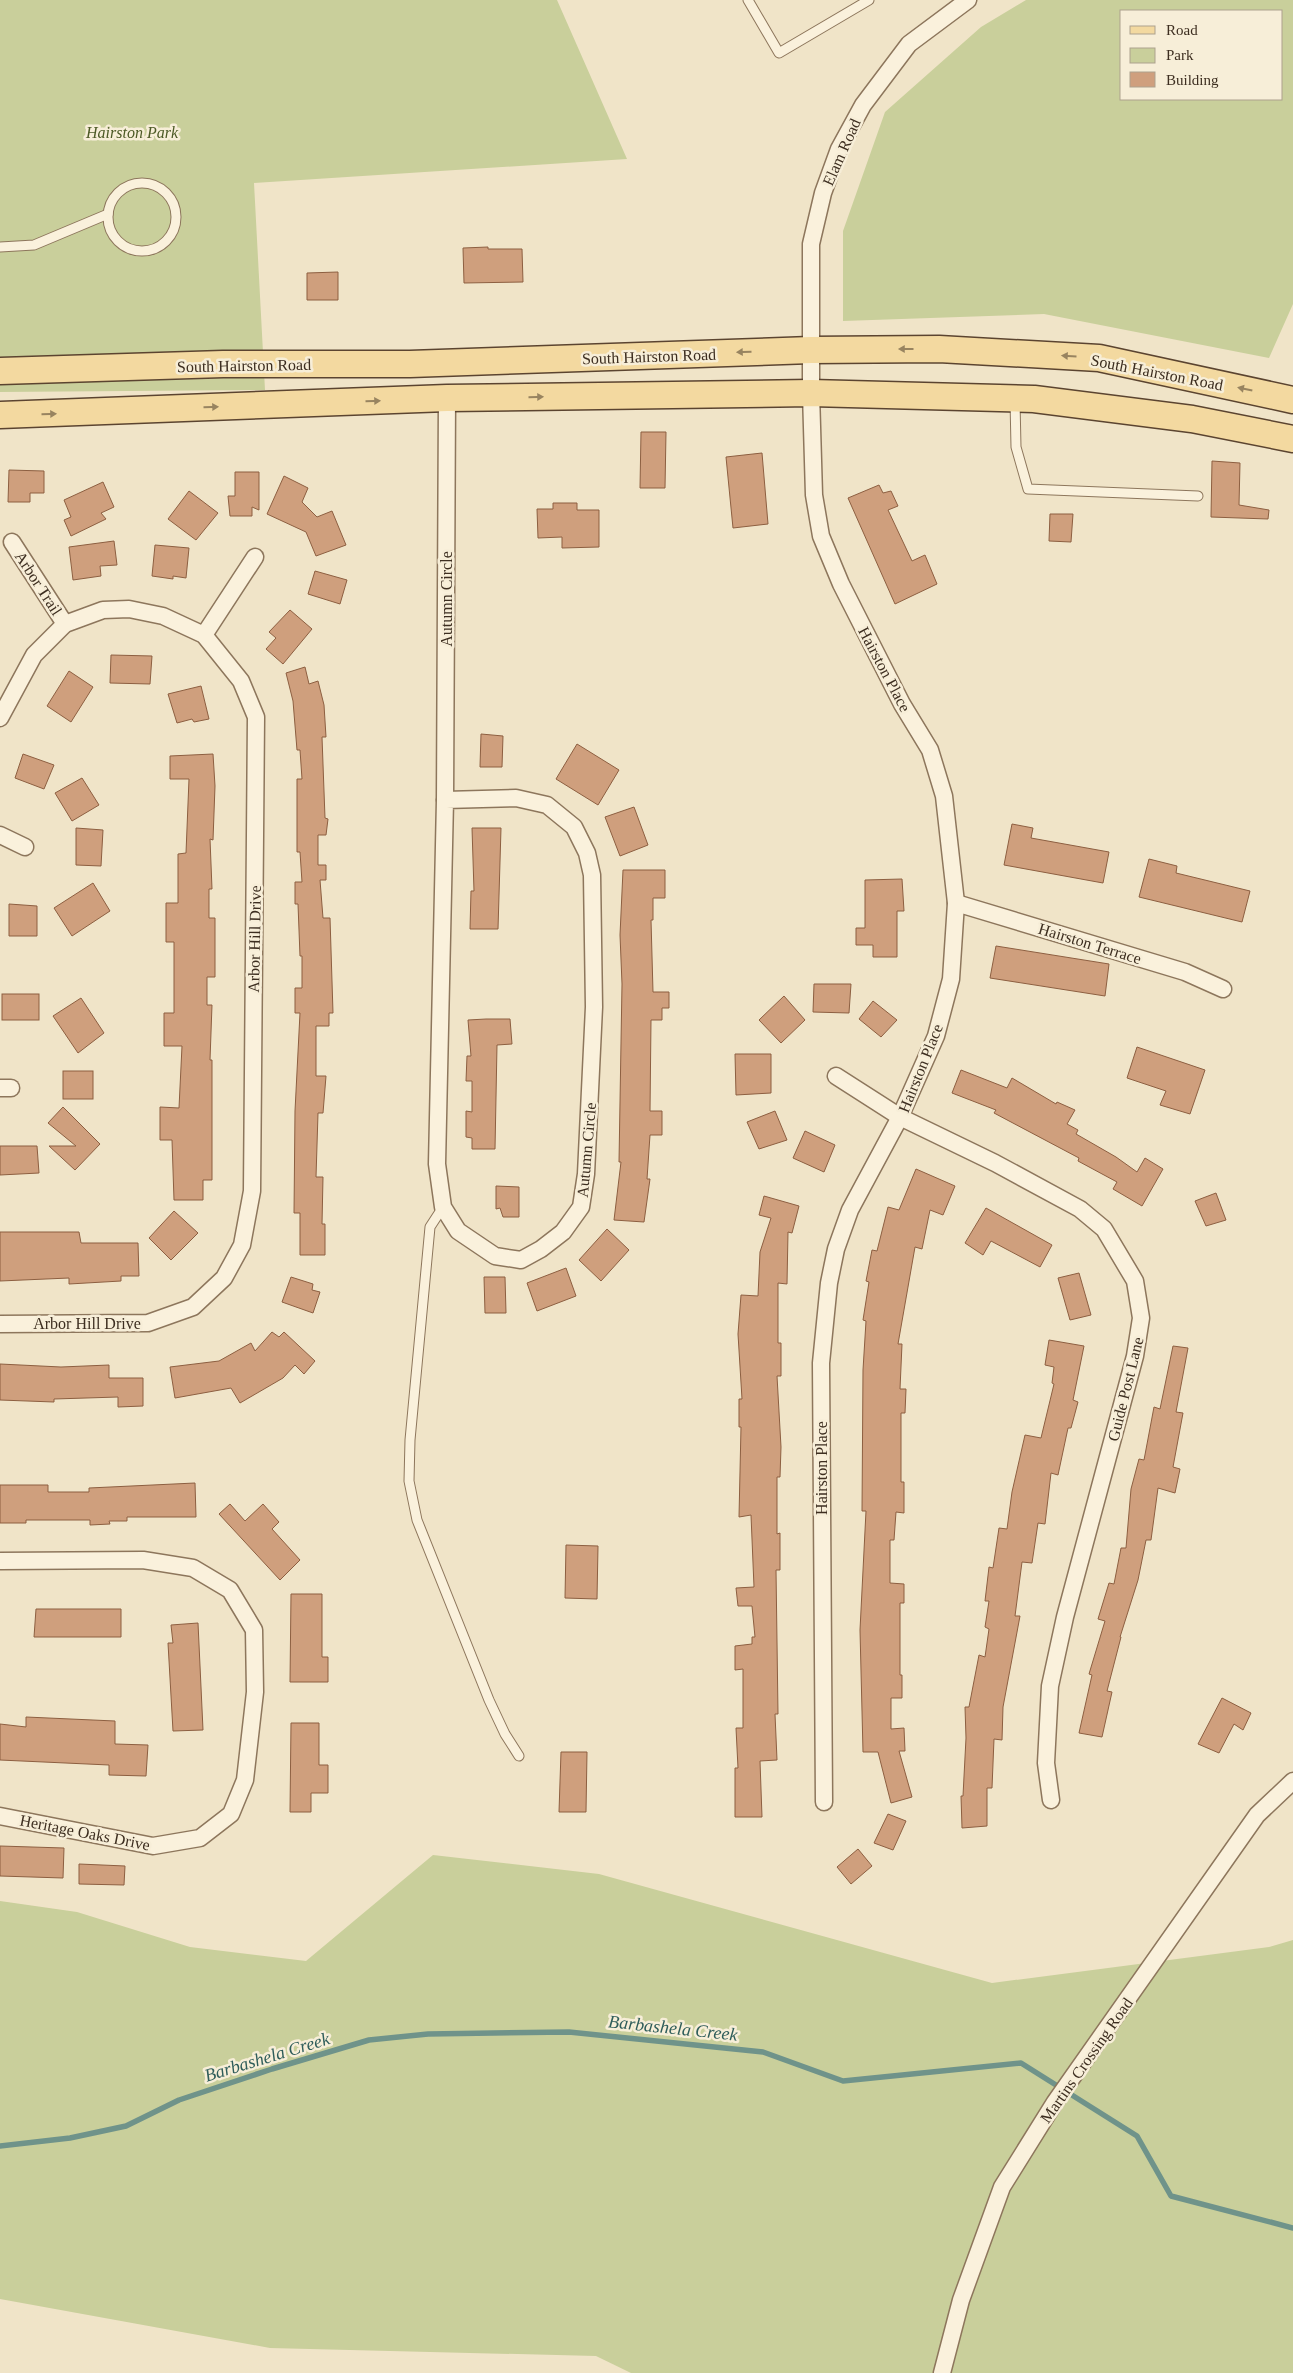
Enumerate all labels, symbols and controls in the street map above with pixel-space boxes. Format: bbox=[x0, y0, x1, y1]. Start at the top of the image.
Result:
legend bbox=[1120, 10, 1283, 100]
text: Road bbox=[1166, 22, 1198, 38]
text: Park bbox=[1166, 47, 1194, 63]
text: Building bbox=[1166, 72, 1219, 88]
street label: Elam Road bbox=[819, 116, 864, 188]
park label: Hairston Park bbox=[85, 124, 179, 141]
one-way arrow bbox=[898, 345, 914, 353]
street label: South Hairston Road bbox=[582, 346, 716, 367]
one-way arrow bbox=[736, 348, 752, 356]
street label: South Hairston Road bbox=[1089, 351, 1224, 394]
one-way arrow bbox=[1060, 352, 1076, 360]
street label: South Hairston Road bbox=[177, 356, 311, 375]
one-way arrow bbox=[1237, 385, 1253, 393]
one-way arrow bbox=[528, 393, 544, 401]
one-way arrow bbox=[366, 396, 382, 404]
one-way arrow bbox=[203, 403, 219, 411]
one-way arrow bbox=[41, 409, 57, 417]
street label: Arbor Trail bbox=[12, 548, 66, 619]
street label: Autumn Circle bbox=[438, 551, 455, 647]
street label: Hairston Place bbox=[855, 624, 914, 715]
street label: Arbor Hill Drive bbox=[245, 885, 264, 993]
street label: Hairston Terrace bbox=[1036, 920, 1143, 967]
street label: Hairston Place bbox=[895, 1022, 946, 1115]
street label: Autumn Circle bbox=[574, 1102, 599, 1198]
street label: Arbor Hill Drive bbox=[33, 1315, 141, 1332]
street label: Guide Post Lane bbox=[1104, 1335, 1147, 1443]
street label: Hairston Place bbox=[813, 1421, 830, 1515]
street label: Heritage Oaks Drive bbox=[18, 1812, 152, 1854]
street label: Martins Crossing Road bbox=[1037, 1995, 1137, 2127]
water label: Barbashela Creek bbox=[607, 2011, 740, 2045]
water label: Barbashela Creek bbox=[202, 2028, 333, 2086]

